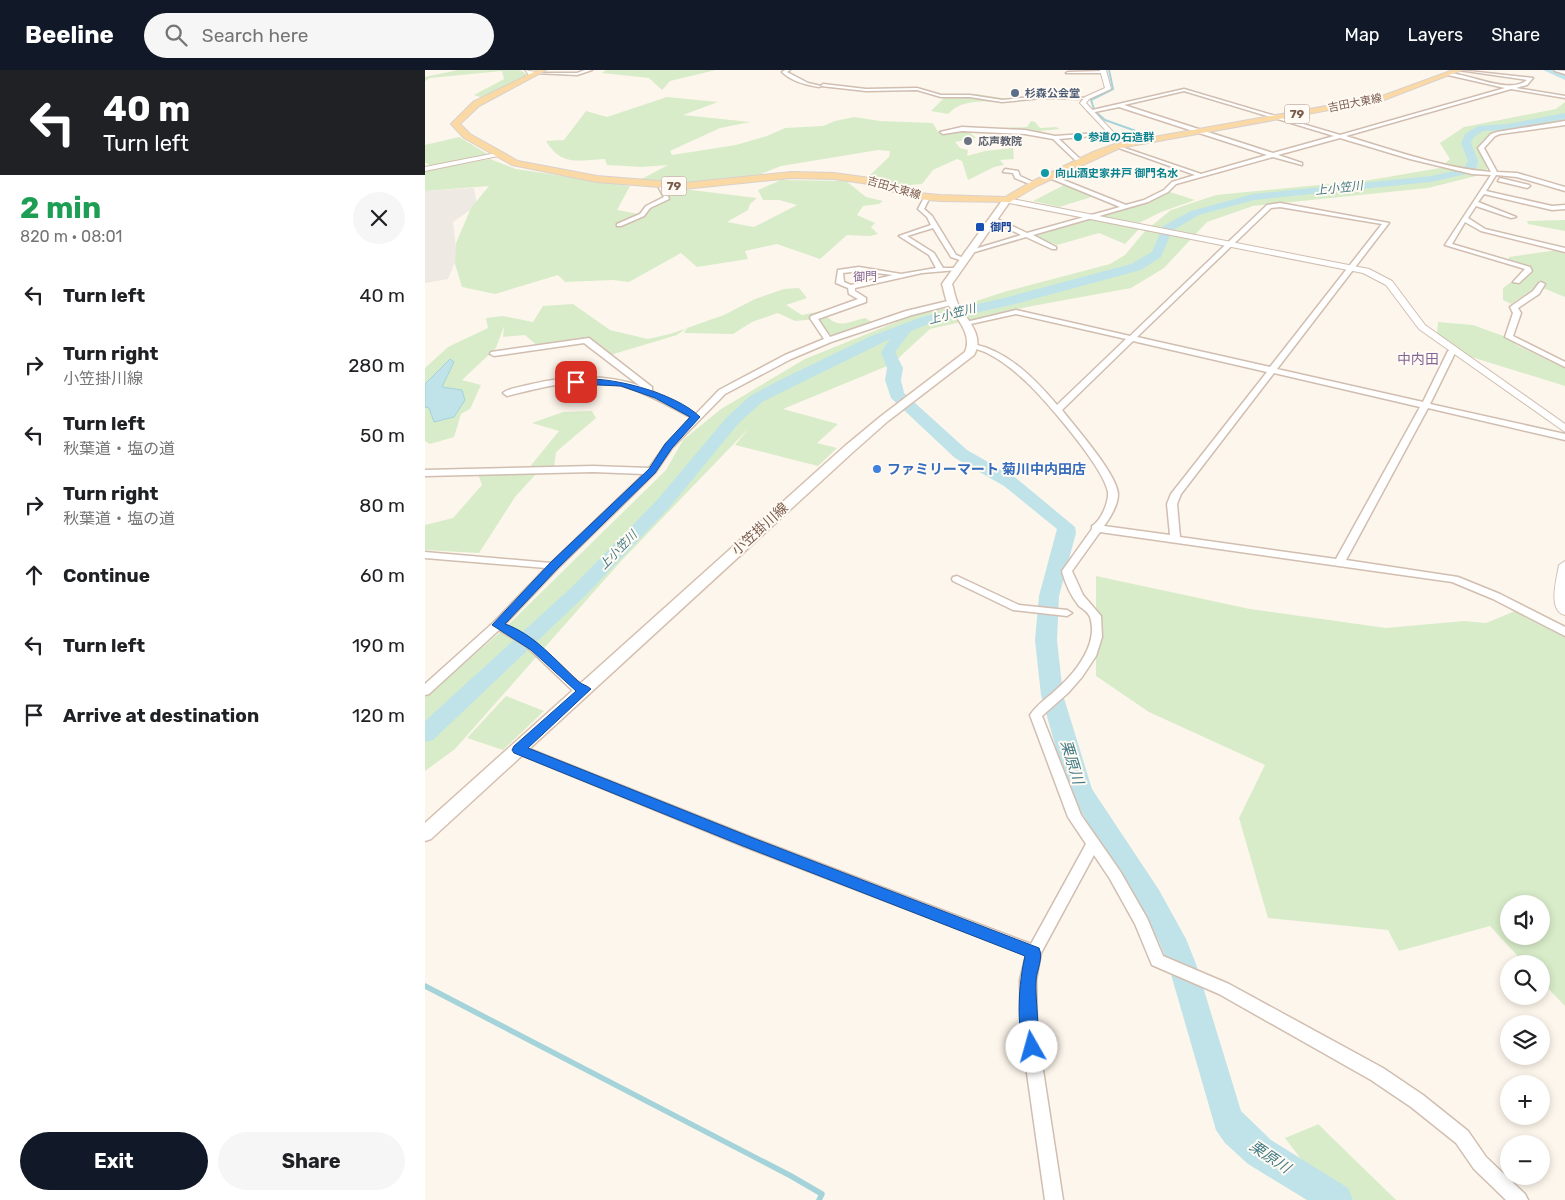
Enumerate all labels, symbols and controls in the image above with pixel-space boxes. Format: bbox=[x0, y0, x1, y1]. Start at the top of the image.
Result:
search box bbox=[144, 13, 494, 58]
text: Beeline bbox=[25, 21, 114, 49]
icon: search bbox=[162, 21, 190, 49]
text: Search here bbox=[202, 24, 308, 47]
text: Map bbox=[1345, 24, 1380, 46]
text: Layers bbox=[1408, 24, 1463, 46]
text: Share bbox=[1491, 24, 1540, 46]
marker: 杉森公会堂 bbox=[1009, 87, 1021, 99]
place label: 杉森公会堂 bbox=[1025, 87, 1080, 100]
text: 40 m bbox=[103, 88, 190, 130]
icon: left bbox=[20, 90, 85, 155]
street label: 吉田大東線 bbox=[1327, 91, 1383, 115]
road number: 79 bbox=[1285, 104, 1309, 124]
text: Turn left bbox=[103, 130, 189, 157]
marker: 参道の石造群 bbox=[1072, 131, 1084, 143]
place label: 参道の石造群 bbox=[1088, 131, 1154, 144]
marker: 応声教院 bbox=[962, 135, 974, 147]
place label: 応声教院 bbox=[978, 135, 1022, 148]
marker: 向山酒史家井戸 御門名水 bbox=[1039, 167, 1051, 179]
place label: 向山酒史家井戸 御門名水 bbox=[1055, 167, 1178, 180]
street label: 吉田大東線 bbox=[866, 174, 922, 202]
road number: 79 bbox=[661, 176, 687, 195]
water label: 上小笠川 bbox=[1314, 178, 1366, 197]
text: 2 min bbox=[20, 190, 101, 226]
button: close bbox=[353, 192, 405, 244]
marker: 御門 bbox=[974, 221, 986, 233]
place label: 御門 bbox=[990, 221, 1012, 234]
text: 820 m · 08:01 bbox=[20, 227, 122, 246]
district label: 御門 bbox=[853, 270, 877, 284]
icon: left bbox=[20, 281, 48, 309]
text: Turn left bbox=[63, 284, 145, 307]
text: 40 m bbox=[360, 284, 405, 307]
water label: 上小笠川 bbox=[927, 301, 979, 327]
text: Turn right bbox=[63, 342, 158, 365]
icon: right bbox=[20, 351, 48, 379]
district label: 中内田 bbox=[1397, 351, 1439, 368]
text: 280 m bbox=[348, 354, 405, 377]
pin bbox=[555, 361, 597, 403]
icon: arrive bbox=[562, 368, 590, 396]
text: 小笠掛川線 bbox=[63, 369, 143, 388]
text: Turn left bbox=[63, 412, 145, 435]
icon: left bbox=[20, 421, 48, 449]
text: 50 m bbox=[360, 424, 405, 447]
text: 秋葉道・塩の道 bbox=[63, 439, 175, 458]
place label: ファミリーマート 菊川中内田店 bbox=[887, 461, 1086, 478]
marker: ファミリーマート 菊川中内田店 bbox=[871, 463, 883, 475]
text: Turn right bbox=[63, 482, 158, 505]
icon: right bbox=[20, 491, 48, 519]
text: 80 m bbox=[359, 494, 405, 517]
street label: 小笠掛川線 bbox=[728, 499, 792, 559]
text: 秋葉道・塩の道 bbox=[63, 509, 175, 528]
water label: 上小笠川 bbox=[596, 526, 641, 572]
icon: ahead bbox=[20, 561, 48, 589]
text: Continue bbox=[63, 564, 150, 587]
text: 60 m bbox=[360, 564, 405, 587]
icon: left bbox=[20, 631, 48, 659]
text: Turn left bbox=[63, 634, 145, 657]
text: 190 m bbox=[352, 634, 405, 657]
icon: arrive bbox=[20, 701, 48, 729]
text: Arrive at destination bbox=[63, 704, 259, 727]
text: 120 m bbox=[352, 704, 405, 727]
water label: 栗原川 bbox=[1057, 738, 1088, 788]
map controls bbox=[1500, 895, 1550, 1185]
button: sound bbox=[1500, 895, 1550, 945]
button: search bbox=[1500, 955, 1550, 1005]
button: layers bbox=[1500, 1015, 1550, 1065]
position arrow bbox=[1005, 1020, 1057, 1072]
button: + bbox=[1500, 1075, 1550, 1125]
button: Exit bbox=[20, 1132, 208, 1190]
button: Share bbox=[218, 1132, 405, 1190]
button: − bbox=[1500, 1135, 1550, 1185]
water label: 栗原川 bbox=[1246, 1137, 1295, 1178]

